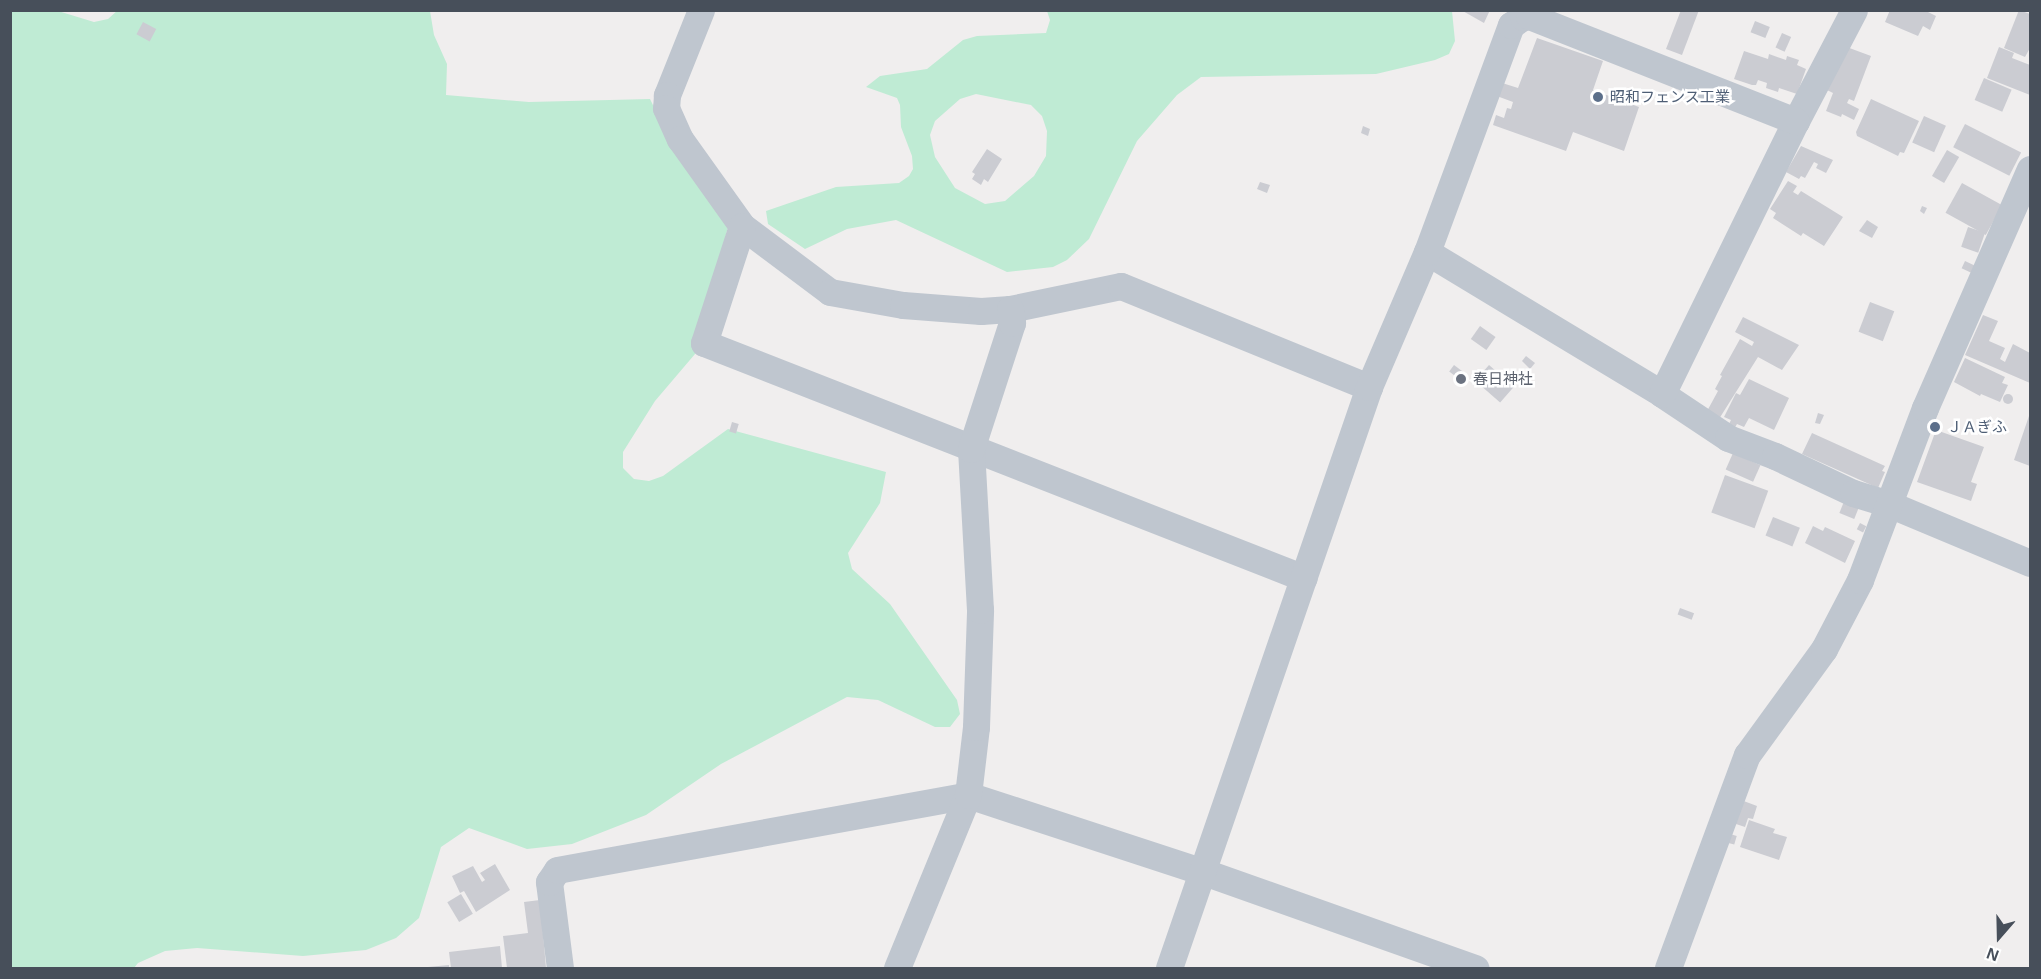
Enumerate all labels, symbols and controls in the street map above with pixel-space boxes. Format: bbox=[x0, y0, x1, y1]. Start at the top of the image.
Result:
place label: 昭和フェンス工業 bbox=[1610, 88, 1730, 106]
marker: 昭和フェンス工業 bbox=[1591, 90, 1605, 104]
place label: 春日神社 bbox=[1473, 370, 1533, 388]
marker: 春日神社 bbox=[1454, 372, 1468, 386]
place label: ＪＡぎふ bbox=[1947, 418, 2007, 436]
marker: ＪＡぎふ bbox=[1928, 420, 1942, 434]
north arrow bbox=[1969, 907, 2029, 967]
text: N bbox=[1984, 944, 2001, 964]

